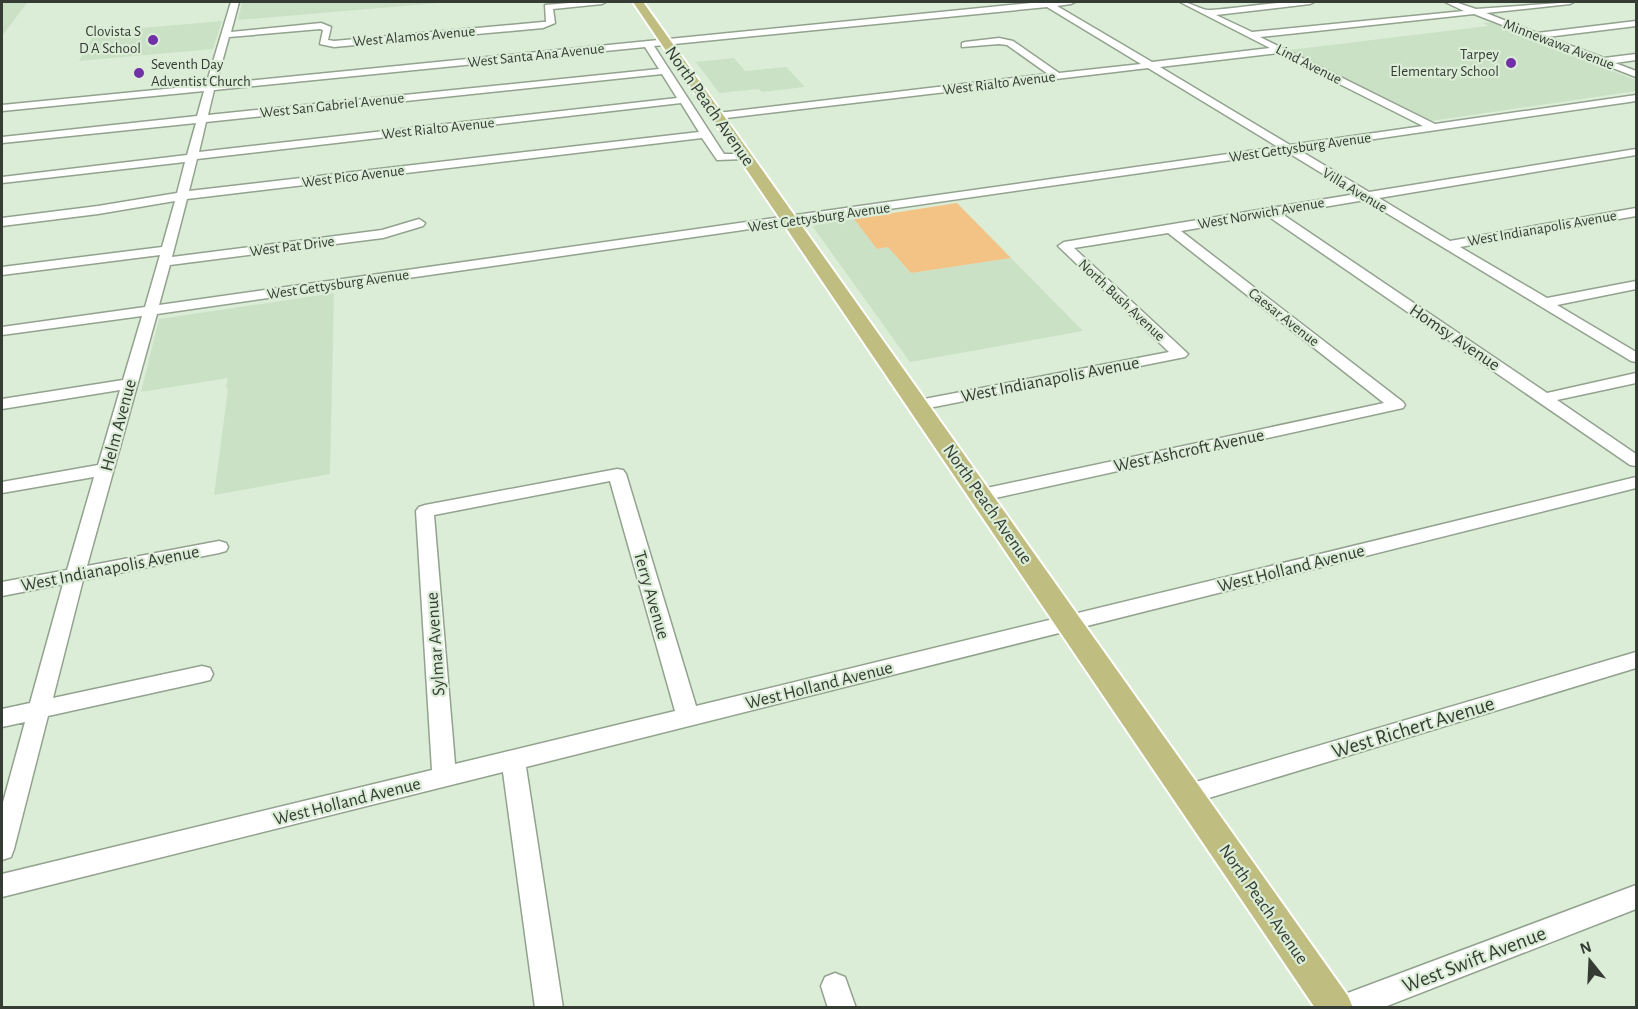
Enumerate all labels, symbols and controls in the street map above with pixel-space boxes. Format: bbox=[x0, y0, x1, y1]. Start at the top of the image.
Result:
street label: Minnewawa Avenue bbox=[1501, 16, 1616, 73]
place label: Clovista S D A School bbox=[79, 24, 141, 56]
street label: West Alamos Avenue bbox=[352, 24, 476, 49]
marker: Clovista S D A School bbox=[146, 33, 160, 47]
street label: West Santa Ana Avenue bbox=[467, 41, 605, 70]
street label: Lind Avenue bbox=[1273, 42, 1344, 87]
street label: North Peach Avenue bbox=[661, 43, 757, 170]
place label: Tarpey Elementary School bbox=[1390, 47, 1500, 79]
marker: Tarpey Elementary School bbox=[1504, 56, 1518, 70]
place label: Seventh Day Adventist Church bbox=[151, 57, 251, 89]
marker: Seventh Day Adventist Church bbox=[132, 66, 146, 80]
street label: West Rialto Avenue bbox=[942, 69, 1056, 98]
street label: West San Gabriel Avenue bbox=[259, 90, 405, 121]
street label: West Rialto Avenue bbox=[381, 115, 495, 142]
street label: West Gettysburg Avenue bbox=[1228, 130, 1372, 165]
street label: West Pico Avenue bbox=[301, 163, 405, 190]
street label: Villa Avenue bbox=[1320, 165, 1390, 216]
street label: West Norwich Avenue bbox=[1197, 195, 1326, 232]
street label: West Gettysburg Avenue bbox=[747, 200, 891, 235]
street label: West Indianapolis Avenue bbox=[1466, 208, 1618, 249]
street label: West Pat Drive bbox=[249, 234, 335, 259]
street label: North Bush Avenue bbox=[1075, 257, 1168, 344]
street label: West Gettysburg Avenue bbox=[266, 267, 410, 302]
street label: Caesar Avenue bbox=[1246, 285, 1322, 350]
street label: Homsy Avenue bbox=[1406, 301, 1503, 375]
street label: West Indianapolis Avenue bbox=[960, 354, 1141, 406]
street label: Helm Avenue bbox=[98, 377, 140, 473]
street label: West Ashcroft Avenue bbox=[1112, 426, 1266, 476]
street label: North Peach Avenue bbox=[939, 441, 1035, 568]
street label: West Holland Avenue bbox=[1216, 542, 1367, 596]
street label: West Indianapolis Avenue bbox=[20, 543, 201, 595]
street label: Terry Avenue bbox=[630, 549, 672, 641]
street label: Sylmar Avenue bbox=[423, 591, 449, 696]
street label: West Holland Avenue bbox=[744, 659, 895, 713]
street label: West Richert Avenue bbox=[1329, 693, 1497, 762]
street label: West Holland Avenue bbox=[272, 775, 423, 829]
street label: North Peach Avenue bbox=[1215, 841, 1311, 968]
street label: West Swift Avenue bbox=[1399, 922, 1549, 997]
north arrow bbox=[1560, 931, 1620, 991]
text: N bbox=[1578, 938, 1593, 957]

